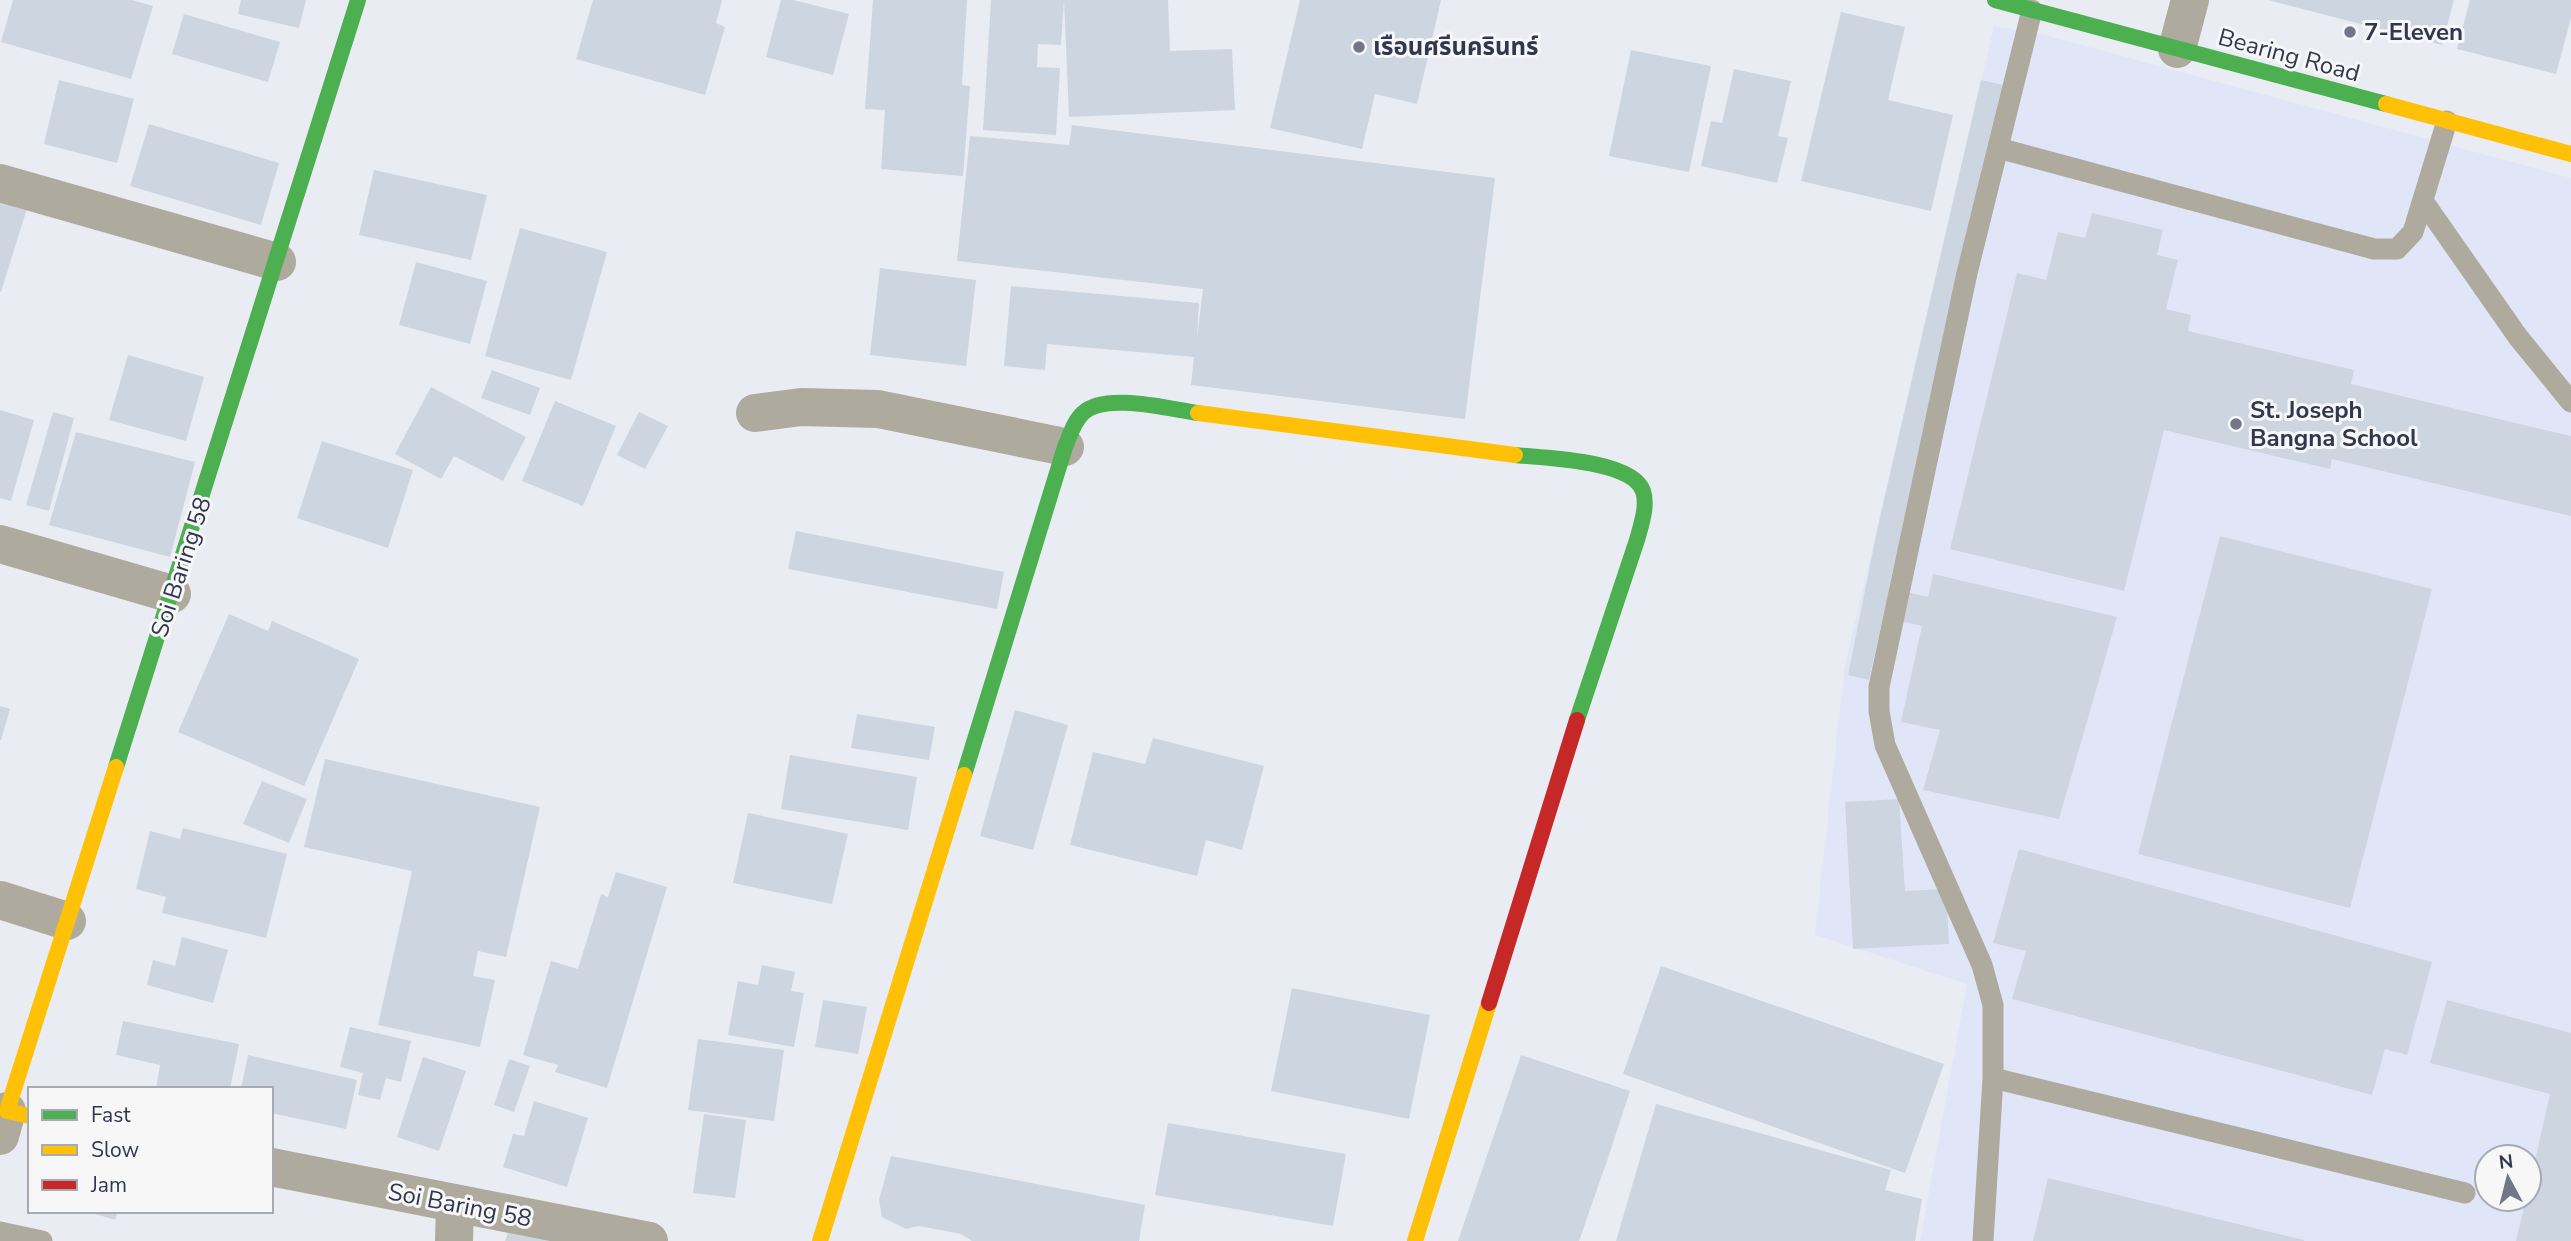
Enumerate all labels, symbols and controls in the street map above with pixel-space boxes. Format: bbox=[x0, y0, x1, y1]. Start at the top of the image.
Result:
place label: 7-Eleven bbox=[2364, 16, 2463, 48]
street label: Bearing Road bbox=[2215, 21, 2363, 89]
marker: 7-Eleven bbox=[2342, 24, 2358, 40]
place label: เรือนศรีนครินทร์ bbox=[1373, 31, 1539, 63]
marker: เรือนศรีนครินทร์ bbox=[1351, 39, 1367, 55]
place label: St. Joseph Bangna School bbox=[2250, 394, 2418, 454]
marker: St. Joseph Bangna School bbox=[2228, 416, 2244, 432]
street label: Soi Baring 58 bbox=[143, 493, 219, 641]
legend bbox=[28, 1087, 273, 1213]
text: Fast bbox=[91, 1101, 131, 1129]
text: Slow bbox=[91, 1136, 140, 1164]
north arrow bbox=[2473, 1143, 2543, 1213]
text: N bbox=[2497, 1148, 2515, 1176]
text: Jam bbox=[90, 1171, 127, 1199]
street label: Soi Baring 58 bbox=[385, 1175, 535, 1235]

